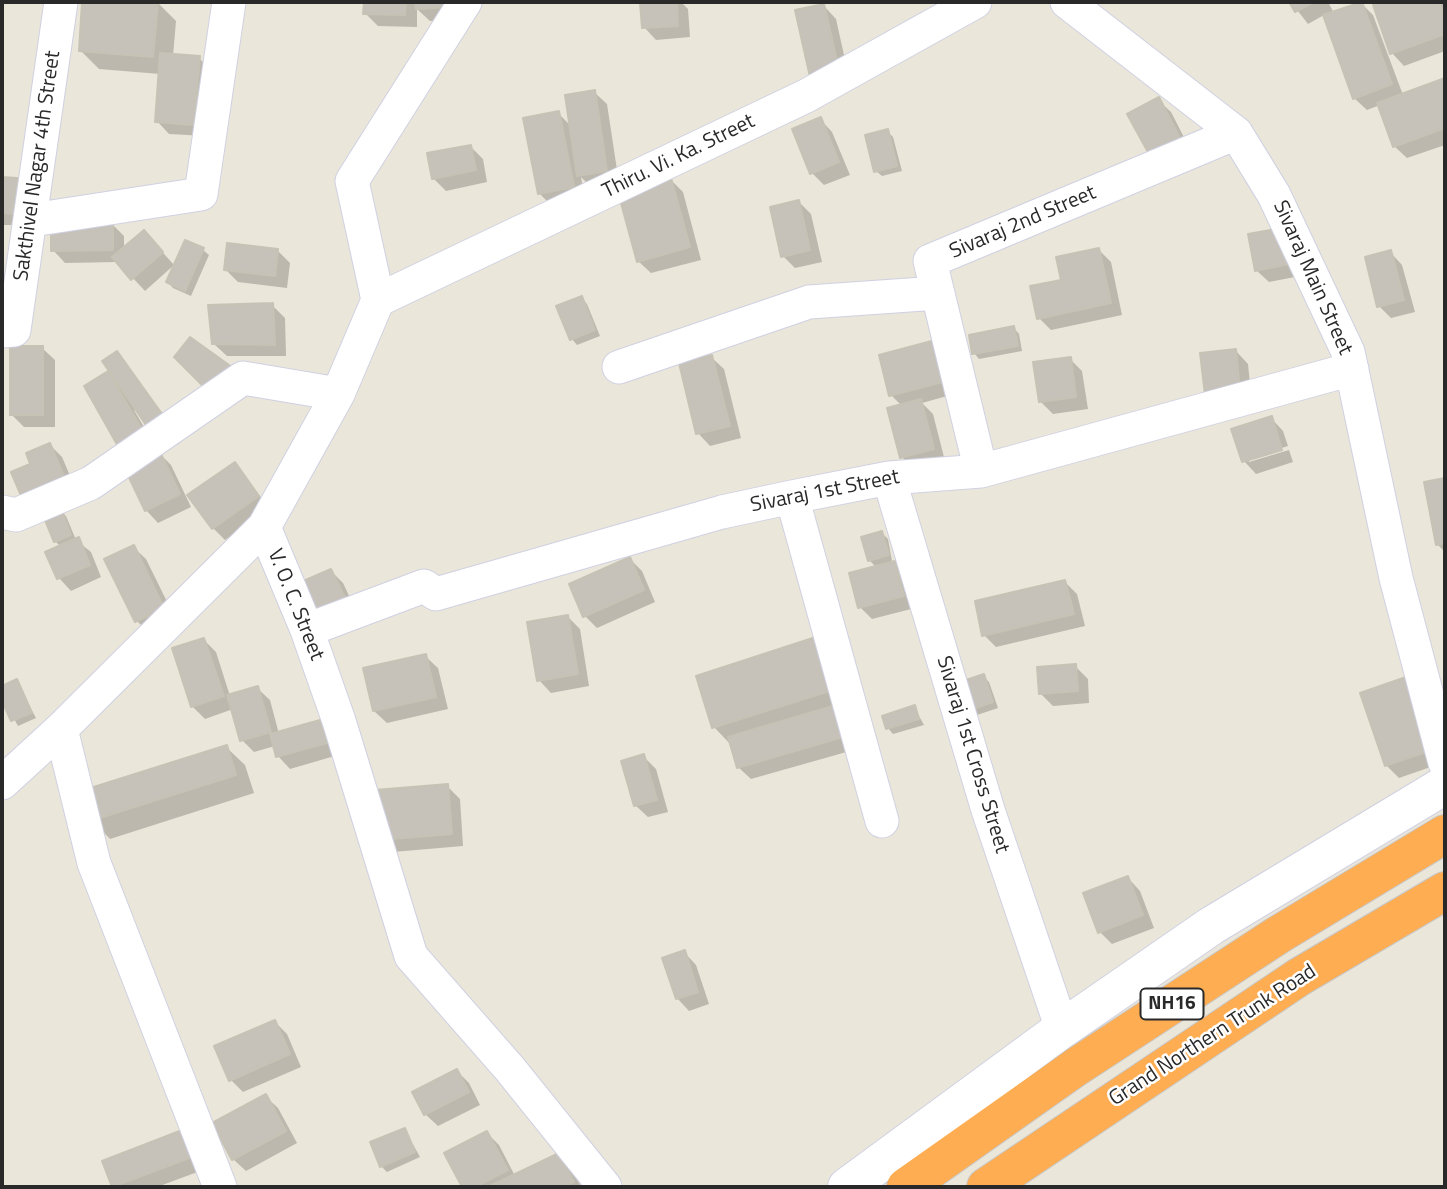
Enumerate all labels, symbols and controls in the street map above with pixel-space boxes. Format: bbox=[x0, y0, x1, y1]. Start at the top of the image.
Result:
street label: Sakthivel Nagar 4th Street bbox=[9, 49, 67, 283]
street label: Thiru. Vi. Ka. Street bbox=[599, 109, 759, 205]
street label: Sivaraj 2nd Street bbox=[946, 181, 1100, 265]
street label: Sivaraj Main Street bbox=[1267, 197, 1357, 359]
street label: Sivaraj 1st Street bbox=[748, 465, 902, 519]
street label: V. O. C. Street bbox=[261, 546, 329, 664]
street label: Sivaraj 1st Cross Street bbox=[930, 653, 1014, 857]
street label: Grand Northern Trunk Road bbox=[1105, 960, 1321, 1112]
road number: NH16 bbox=[1140, 988, 1204, 1020]

